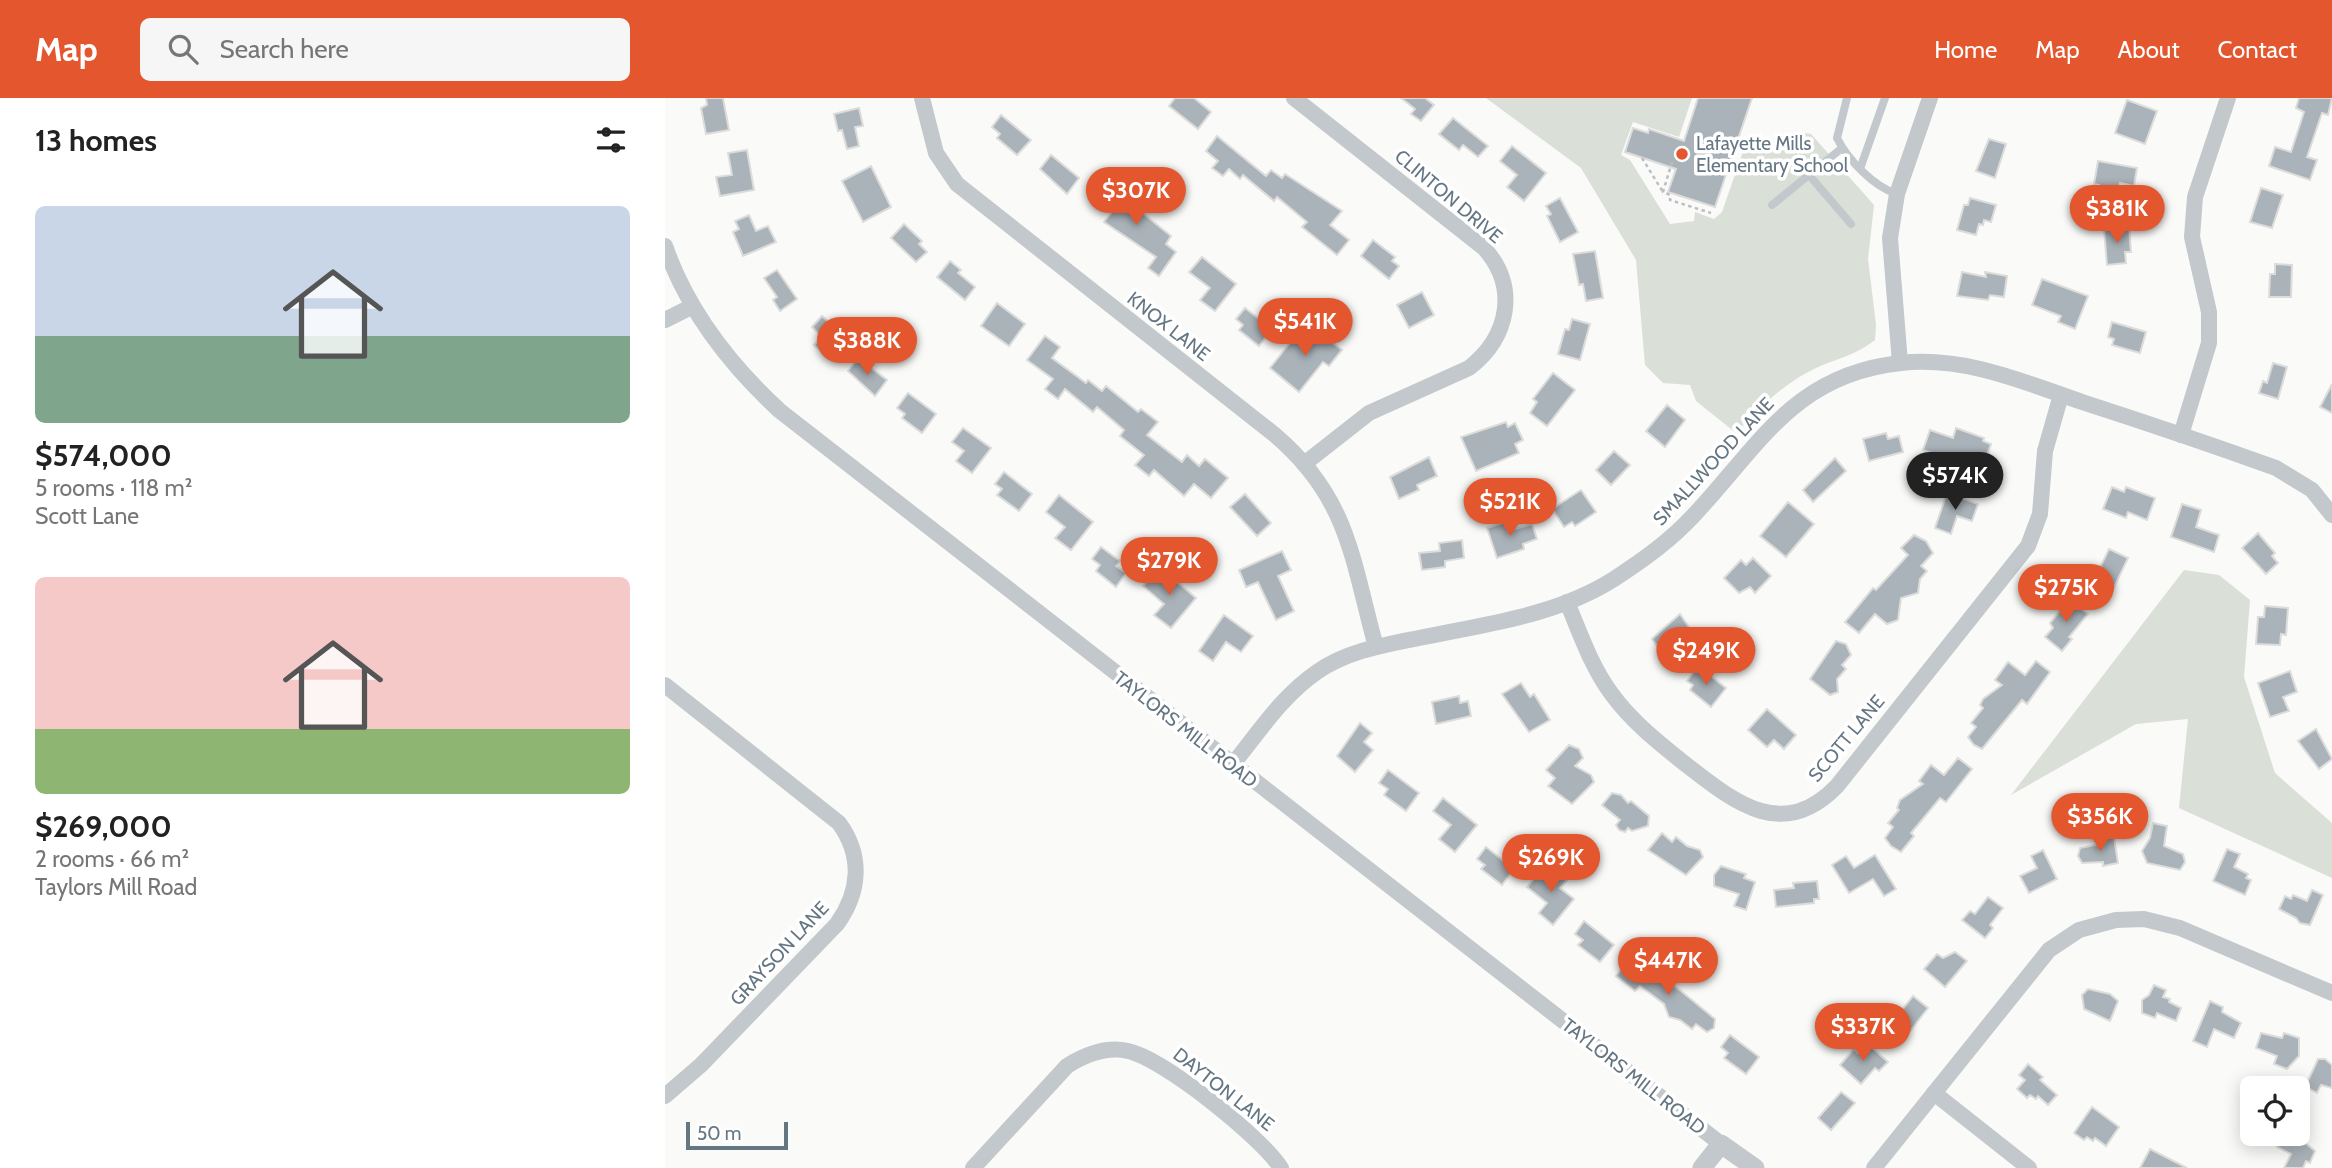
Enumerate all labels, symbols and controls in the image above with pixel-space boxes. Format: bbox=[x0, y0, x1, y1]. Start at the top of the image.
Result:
search box bbox=[140, 18, 630, 81]
text: Map bbox=[35, 29, 98, 69]
icon: search bbox=[164, 30, 202, 68]
text: Search here bbox=[220, 33, 349, 65]
text: Home bbox=[1934, 35, 1997, 64]
text: Map bbox=[2035, 35, 2080, 64]
text: About bbox=[2118, 35, 2180, 64]
text: Contact bbox=[2218, 35, 2297, 64]
icon: filters bbox=[592, 121, 630, 159]
text: 13 homes bbox=[35, 122, 157, 159]
place label: Lafayette Mills Elementary School bbox=[1696, 132, 1849, 177]
street label: CLINTON DRIVE bbox=[1390, 145, 1507, 248]
marker: Lafayette Mills Elementary School bbox=[1674, 146, 1690, 162]
pin: $307K bbox=[1087, 167, 1185, 227]
text: $307K bbox=[1102, 176, 1170, 204]
pin: $381K bbox=[2068, 186, 2166, 245]
text: $381K bbox=[2086, 194, 2148, 222]
icon: home bbox=[270, 251, 396, 377]
street label: KNOX LANE bbox=[1123, 287, 1215, 366]
pin: $541K bbox=[1256, 299, 1354, 358]
text: $541K bbox=[1274, 307, 1336, 335]
pin: $388K bbox=[818, 317, 916, 377]
text: $388K bbox=[833, 326, 901, 354]
street label: SMALLWOOD LANE bbox=[1648, 393, 1779, 530]
text: $574,000 bbox=[35, 437, 172, 474]
pin: $574K bbox=[1906, 452, 2004, 512]
text: $574K bbox=[1922, 461, 1988, 489]
text: 5 rooms · 118 m² bbox=[35, 474, 192, 502]
pin: $521K bbox=[1461, 478, 1559, 538]
text: $521K bbox=[1480, 487, 1540, 515]
text: Scott Lane bbox=[35, 502, 139, 530]
pin: $279K bbox=[1120, 538, 1218, 597]
text: $279K bbox=[1137, 546, 1201, 574]
pin: $275K bbox=[2017, 564, 2115, 624]
text: $275K bbox=[2034, 573, 2098, 601]
icon: home bbox=[270, 622, 396, 748]
pin: $249K bbox=[1657, 628, 1755, 687]
text: $249K bbox=[1672, 636, 1740, 664]
street label: TAYLORS MILL ROAD bbox=[1109, 666, 1262, 793]
street label: SCOTT LANE bbox=[1803, 690, 1889, 786]
pin: $356K bbox=[2051, 794, 2149, 853]
text: $356K bbox=[2067, 802, 2133, 830]
text: $269,000 bbox=[35, 808, 172, 845]
pin: $269K bbox=[1502, 834, 1600, 894]
text: $269K bbox=[1518, 843, 1584, 871]
text: 2 rooms · 66 m² bbox=[35, 845, 189, 873]
text: Taylors Mill Road bbox=[35, 873, 197, 901]
street label: GRAYSON LANE bbox=[725, 896, 833, 1010]
pin: $447K bbox=[1619, 937, 1717, 997]
text: $447K bbox=[1634, 946, 1702, 974]
pin: $337K bbox=[1814, 1004, 1912, 1063]
text: $337K bbox=[1831, 1012, 1895, 1040]
street label: TAYLORS MILL ROAD bbox=[1557, 1013, 1710, 1140]
street label: DAYTON LANE bbox=[1169, 1043, 1279, 1136]
map controls bbox=[2240, 1076, 2310, 1146]
button: locate bbox=[2240, 1076, 2310, 1146]
scale bar bbox=[686, 1119, 787, 1151]
text: 50 m bbox=[697, 1122, 741, 1145]

